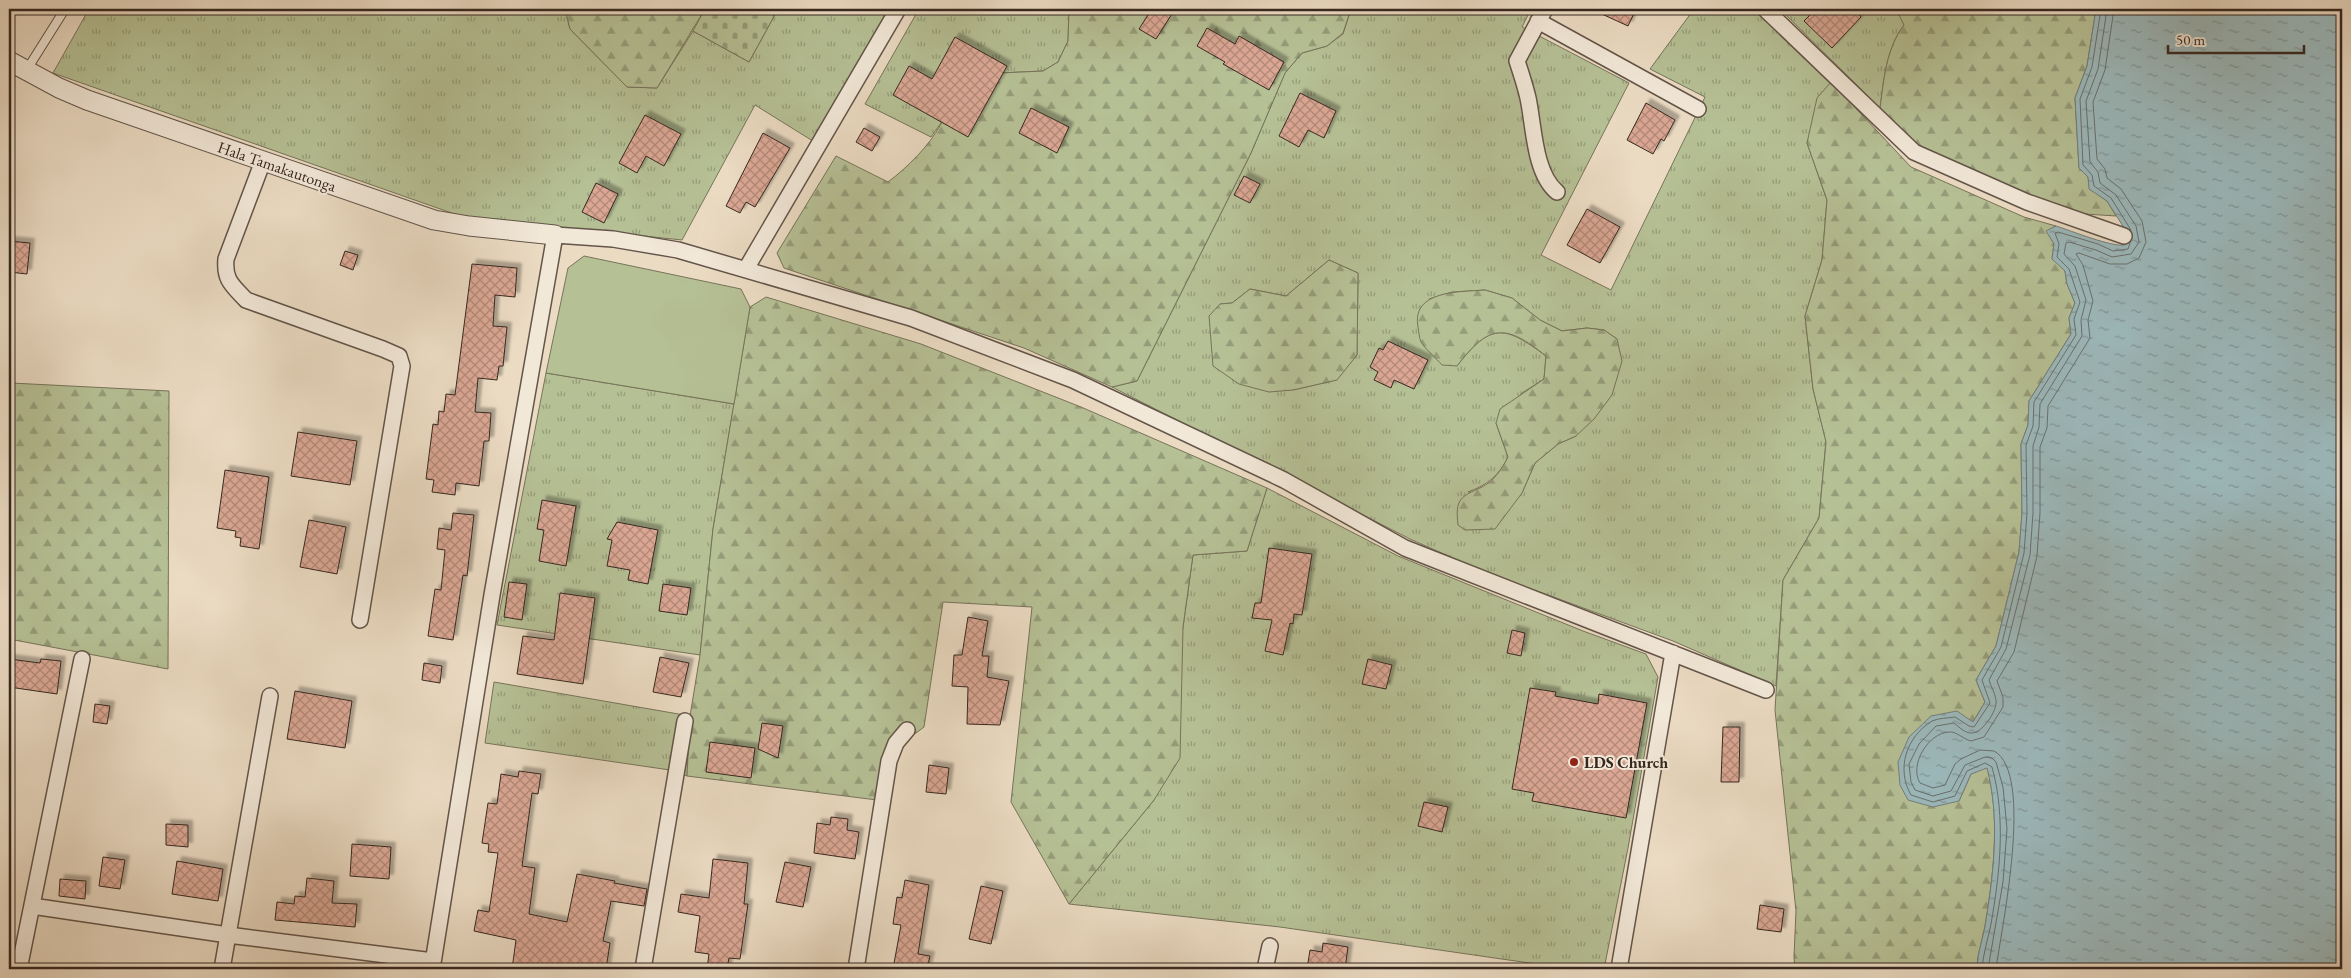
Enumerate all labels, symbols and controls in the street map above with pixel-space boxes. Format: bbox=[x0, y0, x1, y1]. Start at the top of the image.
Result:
scale bar bbox=[2168, 22, 2305, 54]
text: 50 m bbox=[2176, 30, 2205, 49]
street label: Hala Tamakautonga bbox=[215, 136, 339, 197]
place label: LDS Church bbox=[1584, 752, 1668, 773]
marker: LDS Church bbox=[1568, 756, 1580, 768]

